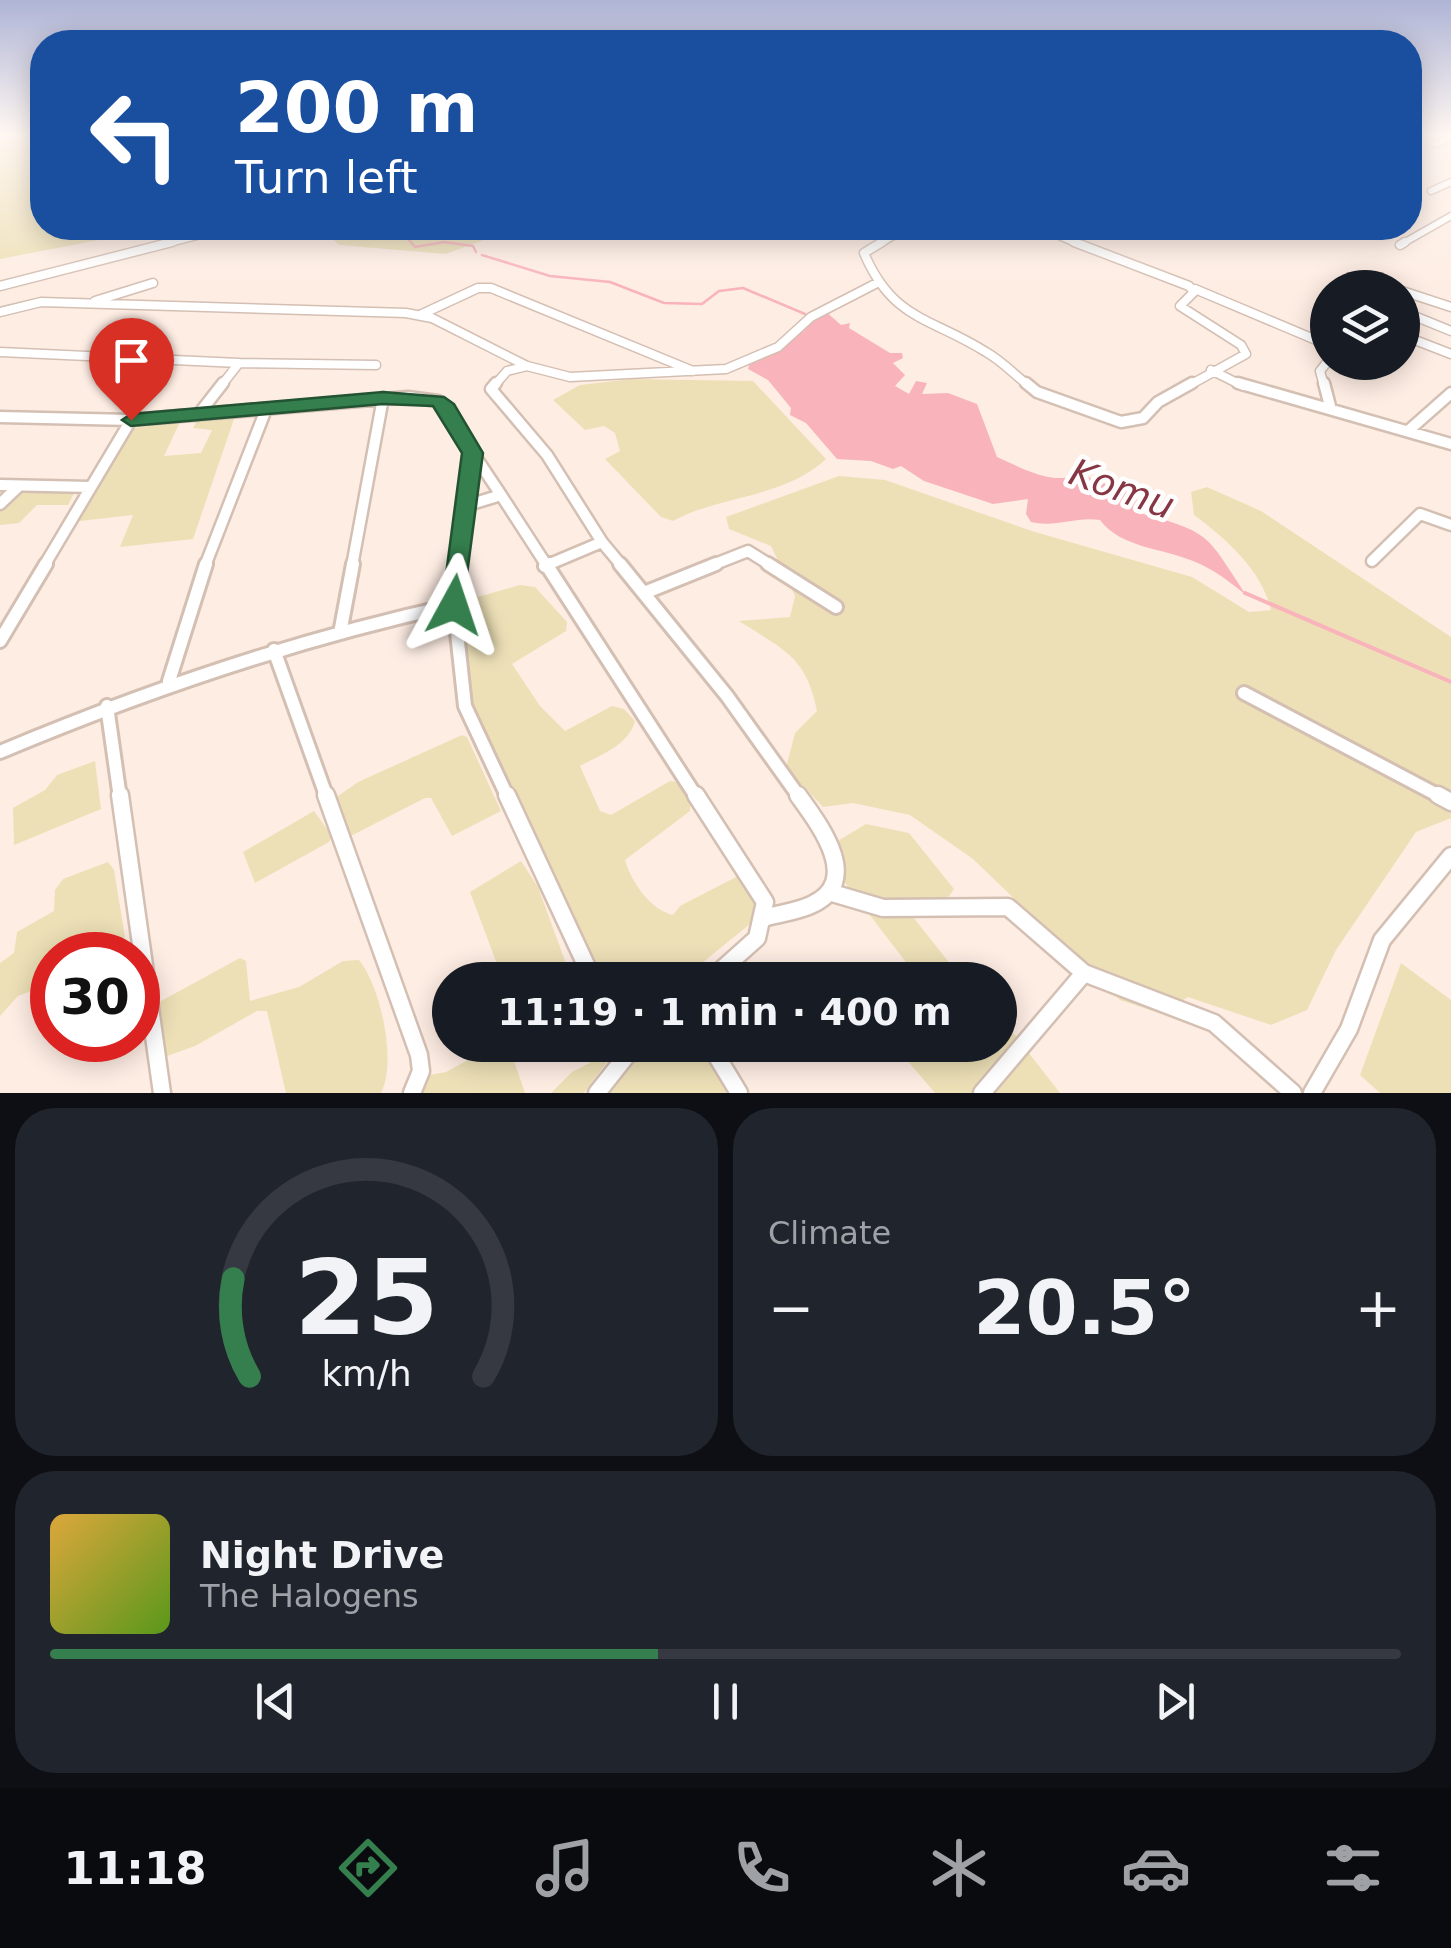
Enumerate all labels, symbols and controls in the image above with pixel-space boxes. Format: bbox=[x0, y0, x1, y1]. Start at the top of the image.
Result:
text: 200 m bbox=[235, 67, 478, 149]
icon: left bbox=[70, 70, 200, 200]
text: Turn left bbox=[235, 151, 418, 204]
map controls bbox=[1310, 270, 1420, 380]
button: layers bbox=[1310, 270, 1420, 380]
pin bbox=[89, 318, 174, 421]
icon: arrive bbox=[104, 333, 159, 388]
water label: Komu bbox=[1064, 450, 1180, 528]
position arrow bbox=[402, 553, 506, 657]
speed limit sign: 30 bbox=[30, 932, 160, 1062]
text: 11:19 · 1 min · 400 m bbox=[497, 990, 952, 1034]
text: Climate bbox=[768, 1214, 891, 1252]
text: 25 bbox=[294, 1237, 439, 1359]
text: 20.5° bbox=[973, 1264, 1196, 1352]
text: − bbox=[768, 1276, 814, 1340]
text: + bbox=[1355, 1276, 1401, 1340]
text: km/h bbox=[321, 1353, 412, 1394]
text: Night Drive bbox=[200, 1533, 444, 1577]
text: The Halogens bbox=[200, 1577, 419, 1615]
icon: previous bbox=[248, 1674, 303, 1729]
icon: pause bbox=[698, 1674, 753, 1729]
icon: next bbox=[1148, 1674, 1203, 1729]
icon: directions bbox=[333, 1833, 403, 1903]
icon: music bbox=[530, 1833, 600, 1903]
icon: phone bbox=[727, 1833, 797, 1903]
icon: climate bbox=[924, 1833, 994, 1903]
icon: car bbox=[1121, 1833, 1191, 1903]
icon: filters bbox=[1318, 1833, 1388, 1903]
text: 11:18 bbox=[63, 1842, 207, 1895]

